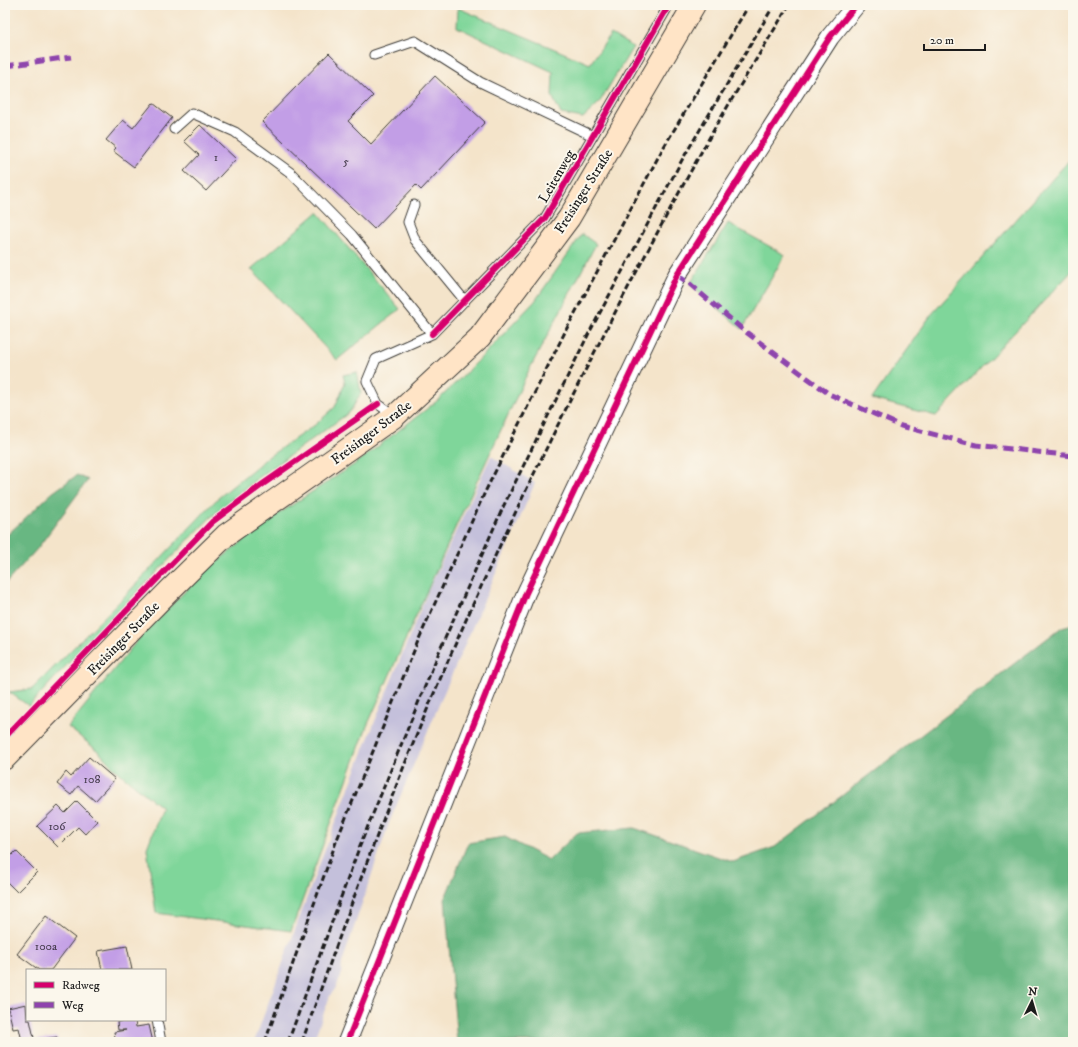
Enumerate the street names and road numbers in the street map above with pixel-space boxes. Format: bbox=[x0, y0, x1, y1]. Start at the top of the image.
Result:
street label: Freisinger Straße bbox=[551, 146, 617, 237]
street label: Leitenweg bbox=[534, 147, 579, 206]
street label: Freisinger Straße bbox=[328, 397, 416, 469]
street label: Freisinger Straße bbox=[84, 598, 164, 680]

